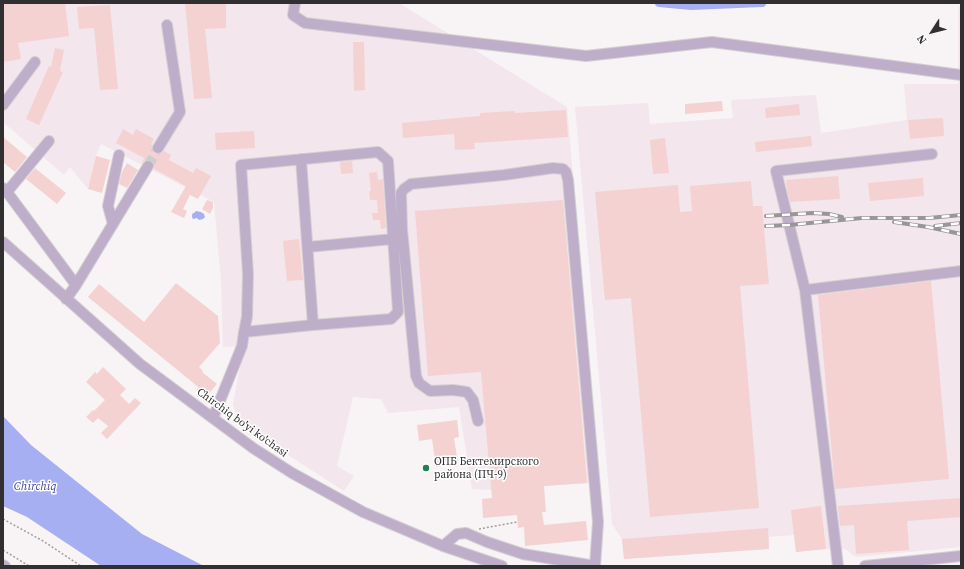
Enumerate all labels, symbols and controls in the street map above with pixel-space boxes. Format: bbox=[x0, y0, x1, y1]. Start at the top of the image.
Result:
north arrow bbox=[912, 12, 952, 52]
text: N bbox=[913, 32, 930, 47]
street label: Chirchiq bo'yi ko'chasi bbox=[194, 386, 290, 460]
place label: ОПБ Бектемирского района (ПЧ-9) bbox=[434, 455, 539, 481]
marker: ОПБ Бектемирского района (ПЧ-9) bbox=[421, 463, 431, 473]
water label: Chirchiq bbox=[14, 480, 56, 494]

